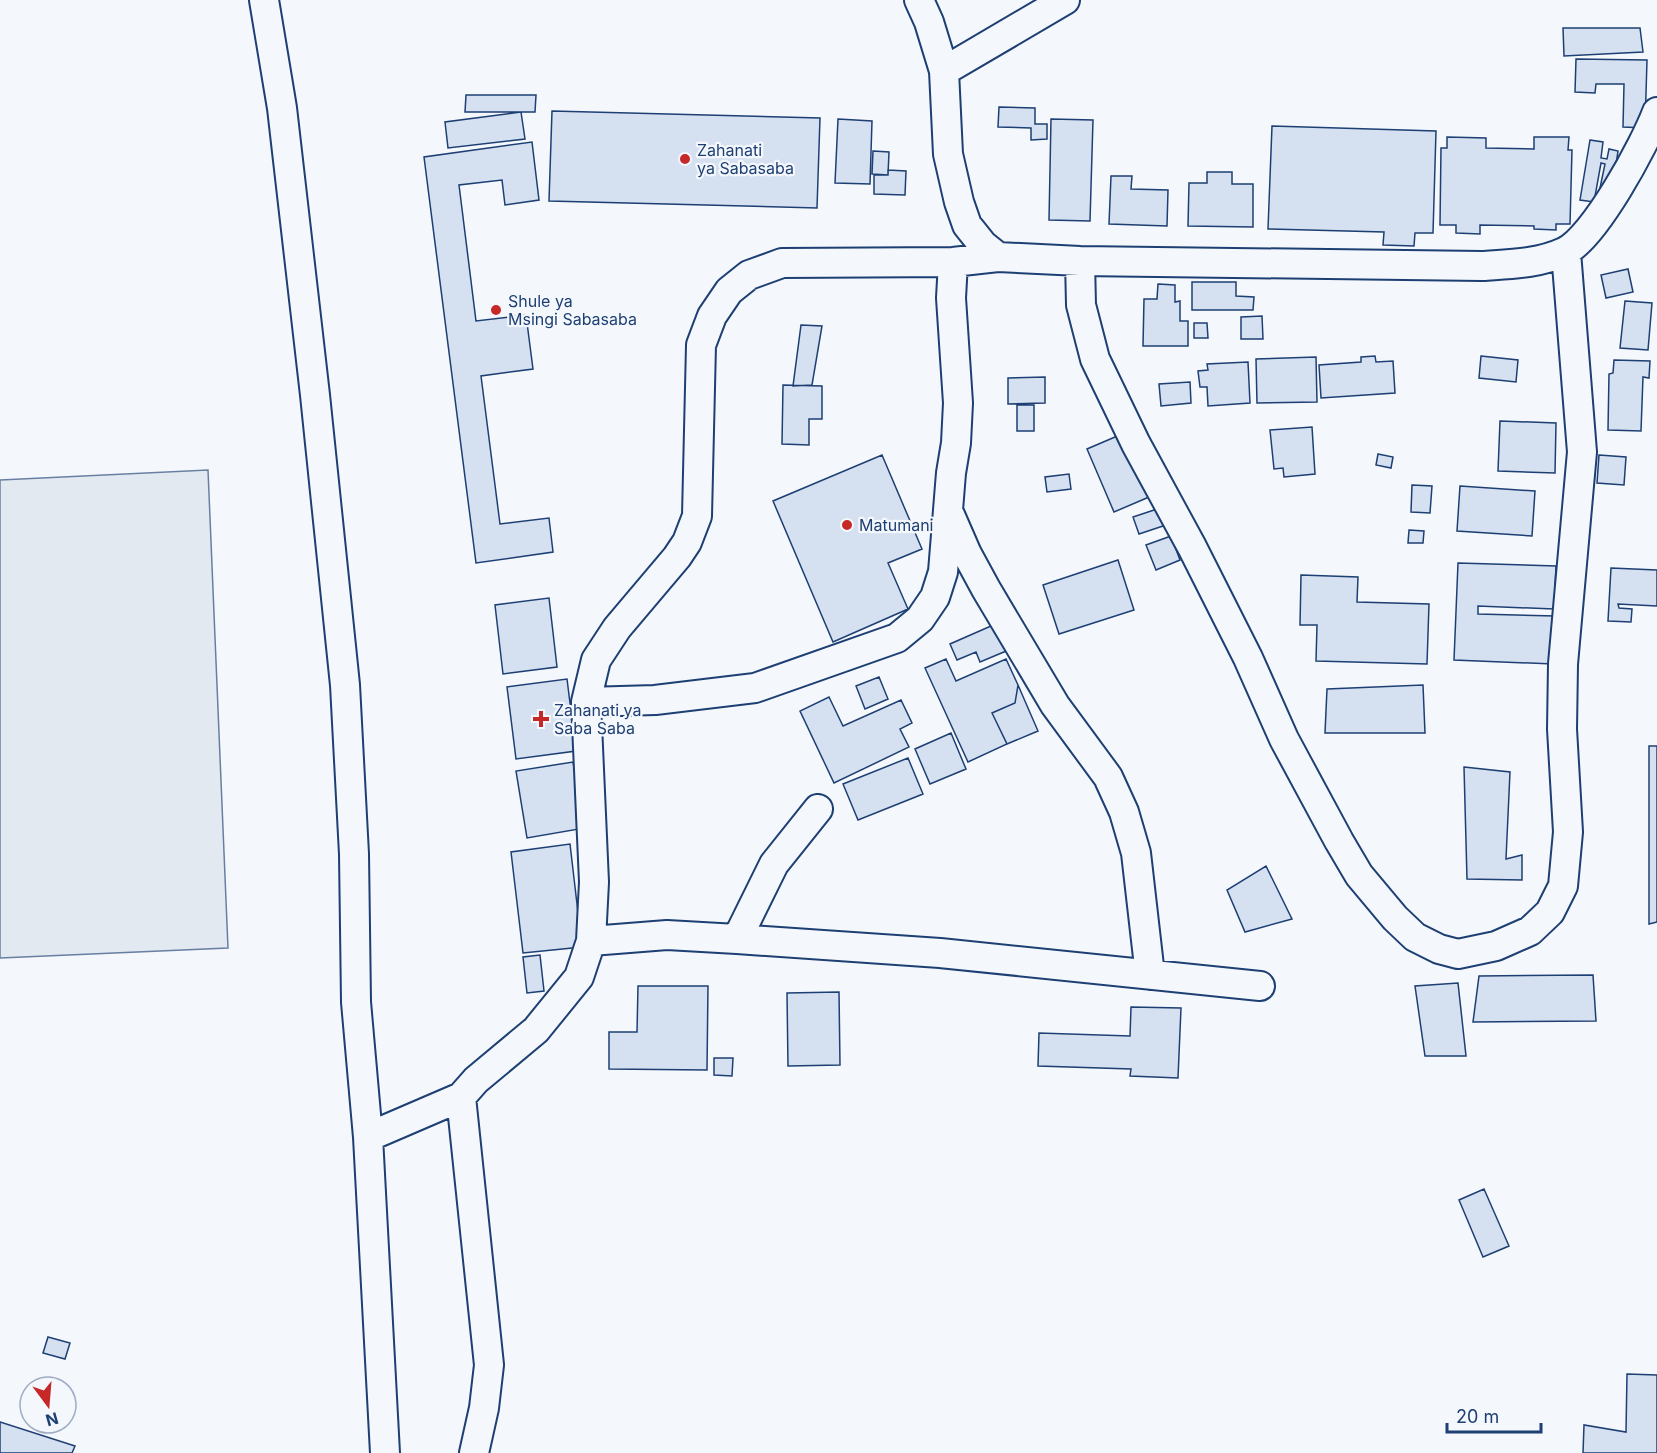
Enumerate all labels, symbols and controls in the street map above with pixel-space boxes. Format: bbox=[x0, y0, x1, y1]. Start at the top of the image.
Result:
place label: Zahanati ya Sabasaba bbox=[697, 140, 794, 178]
marker: Zahanati ya Sabasaba bbox=[678, 152, 692, 166]
place label: Shule ya Msingi Sabasaba bbox=[508, 291, 637, 329]
marker: Shule ya Msingi Sabasaba bbox=[489, 303, 503, 317]
place label: Matumani bbox=[859, 515, 933, 535]
marker: Matumani bbox=[840, 518, 854, 532]
place label: Zahanati ya Saba Saba bbox=[554, 700, 641, 738]
marker: Zahanati ya Saba Saba bbox=[532, 710, 550, 728]
north arrow bbox=[18, 1375, 78, 1435]
scale bar bbox=[1447, 1396, 1542, 1434]
text: 20 m bbox=[1456, 1406, 1499, 1427]
text: N bbox=[44, 1408, 61, 1431]

